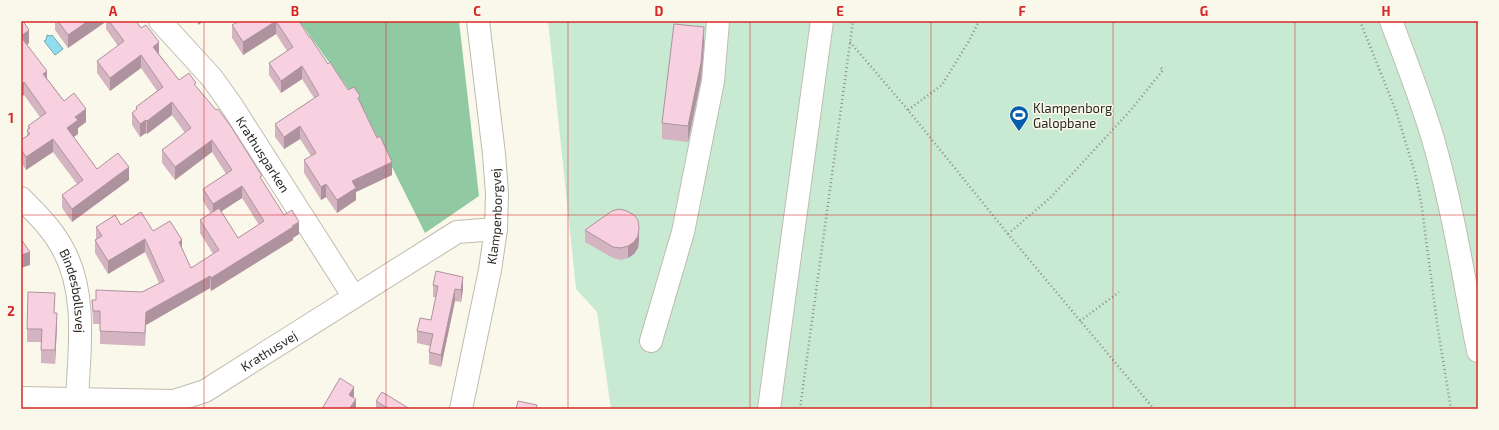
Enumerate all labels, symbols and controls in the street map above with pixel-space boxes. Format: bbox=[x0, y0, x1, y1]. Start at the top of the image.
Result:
text: A bbox=[109, 3, 118, 19]
text: B bbox=[291, 3, 299, 19]
text: C bbox=[473, 3, 481, 19]
text: D bbox=[655, 3, 664, 19]
text: E bbox=[836, 3, 844, 19]
text: F bbox=[1018, 3, 1026, 19]
text: G bbox=[1200, 3, 1208, 19]
text: H bbox=[1382, 3, 1391, 19]
place label: Klampenborg Galopbane bbox=[1033, 100, 1112, 131]
sports icon: Klampenborg Galopbane bbox=[1008, 104, 1030, 132]
text: 1 bbox=[8, 110, 14, 126]
street label: Krathusparken bbox=[233, 113, 293, 196]
street label: Klampenborgvej bbox=[483, 168, 505, 265]
street label: Bindesbøllsvej bbox=[56, 246, 88, 333]
text: 2 bbox=[7, 303, 15, 319]
street label: Krathusvej bbox=[238, 327, 300, 375]

